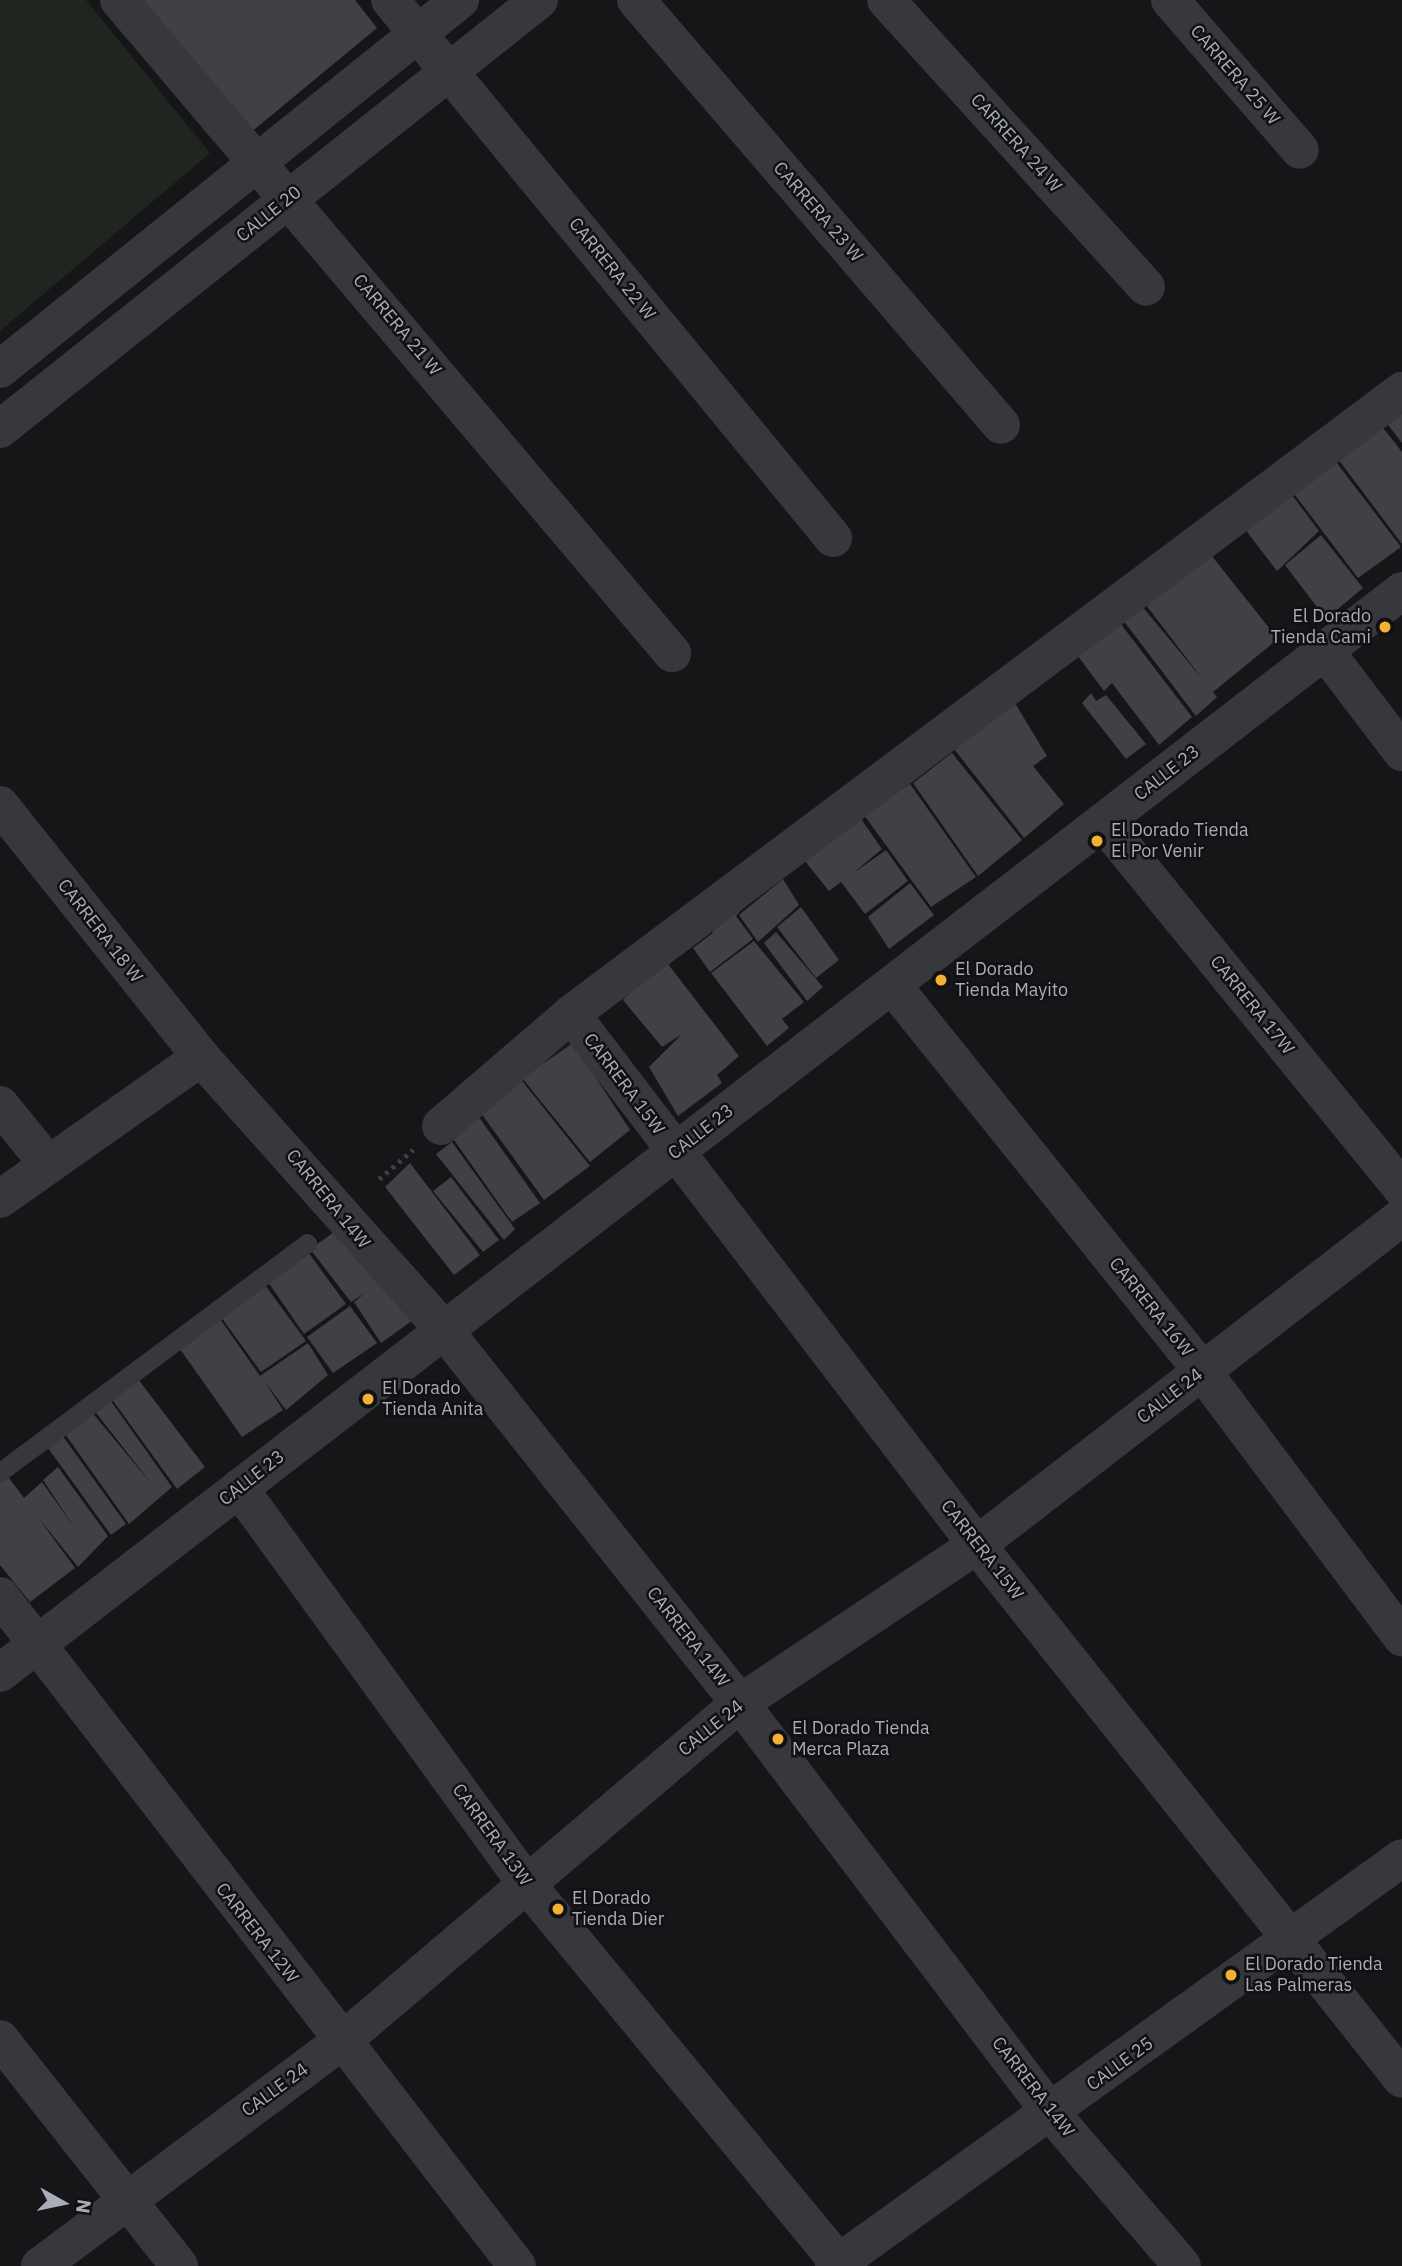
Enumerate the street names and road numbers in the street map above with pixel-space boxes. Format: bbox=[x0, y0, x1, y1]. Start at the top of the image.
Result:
street label: CARRERA 25 W bbox=[1186, 21, 1284, 129]
street label: CARRERA 24 W bbox=[966, 89, 1066, 197]
street label: CARRERA 23 W bbox=[769, 158, 867, 266]
street label: CALLE 20 bbox=[232, 181, 306, 247]
street label: CARRERA 22 W bbox=[564, 213, 660, 325]
street label: CARRERA 21 W bbox=[348, 270, 446, 380]
street label: CALLE 23 bbox=[1130, 741, 1204, 805]
street label: CARRERA 18 W bbox=[53, 875, 147, 987]
street label: CARRERA 17W bbox=[1205, 951, 1299, 1059]
street label: CARRERA 15W bbox=[579, 1029, 669, 1139]
street label: CALLE 23 bbox=[664, 1100, 738, 1164]
street label: CARRERA 14W bbox=[281, 1145, 375, 1253]
street label: CARRERA 16W bbox=[1104, 1253, 1198, 1361]
street label: CALLE 24 bbox=[1133, 1364, 1207, 1428]
street label: CALLE 23 bbox=[215, 1446, 289, 1510]
street label: CARRERA 15W bbox=[936, 1496, 1028, 1604]
street label: CARRERA 14W bbox=[642, 1583, 734, 1691]
street label: CALLE 24 bbox=[674, 1695, 748, 1761]
street label: CARRERA 13W bbox=[448, 1780, 536, 1890]
street label: CARRERA 12W bbox=[211, 1879, 303, 1987]
street label: CARRERA 14W bbox=[987, 2033, 1079, 2141]
street label: CALLE 25 bbox=[1082, 2033, 1158, 2095]
street label: CALLE 24 bbox=[237, 2059, 313, 2121]

